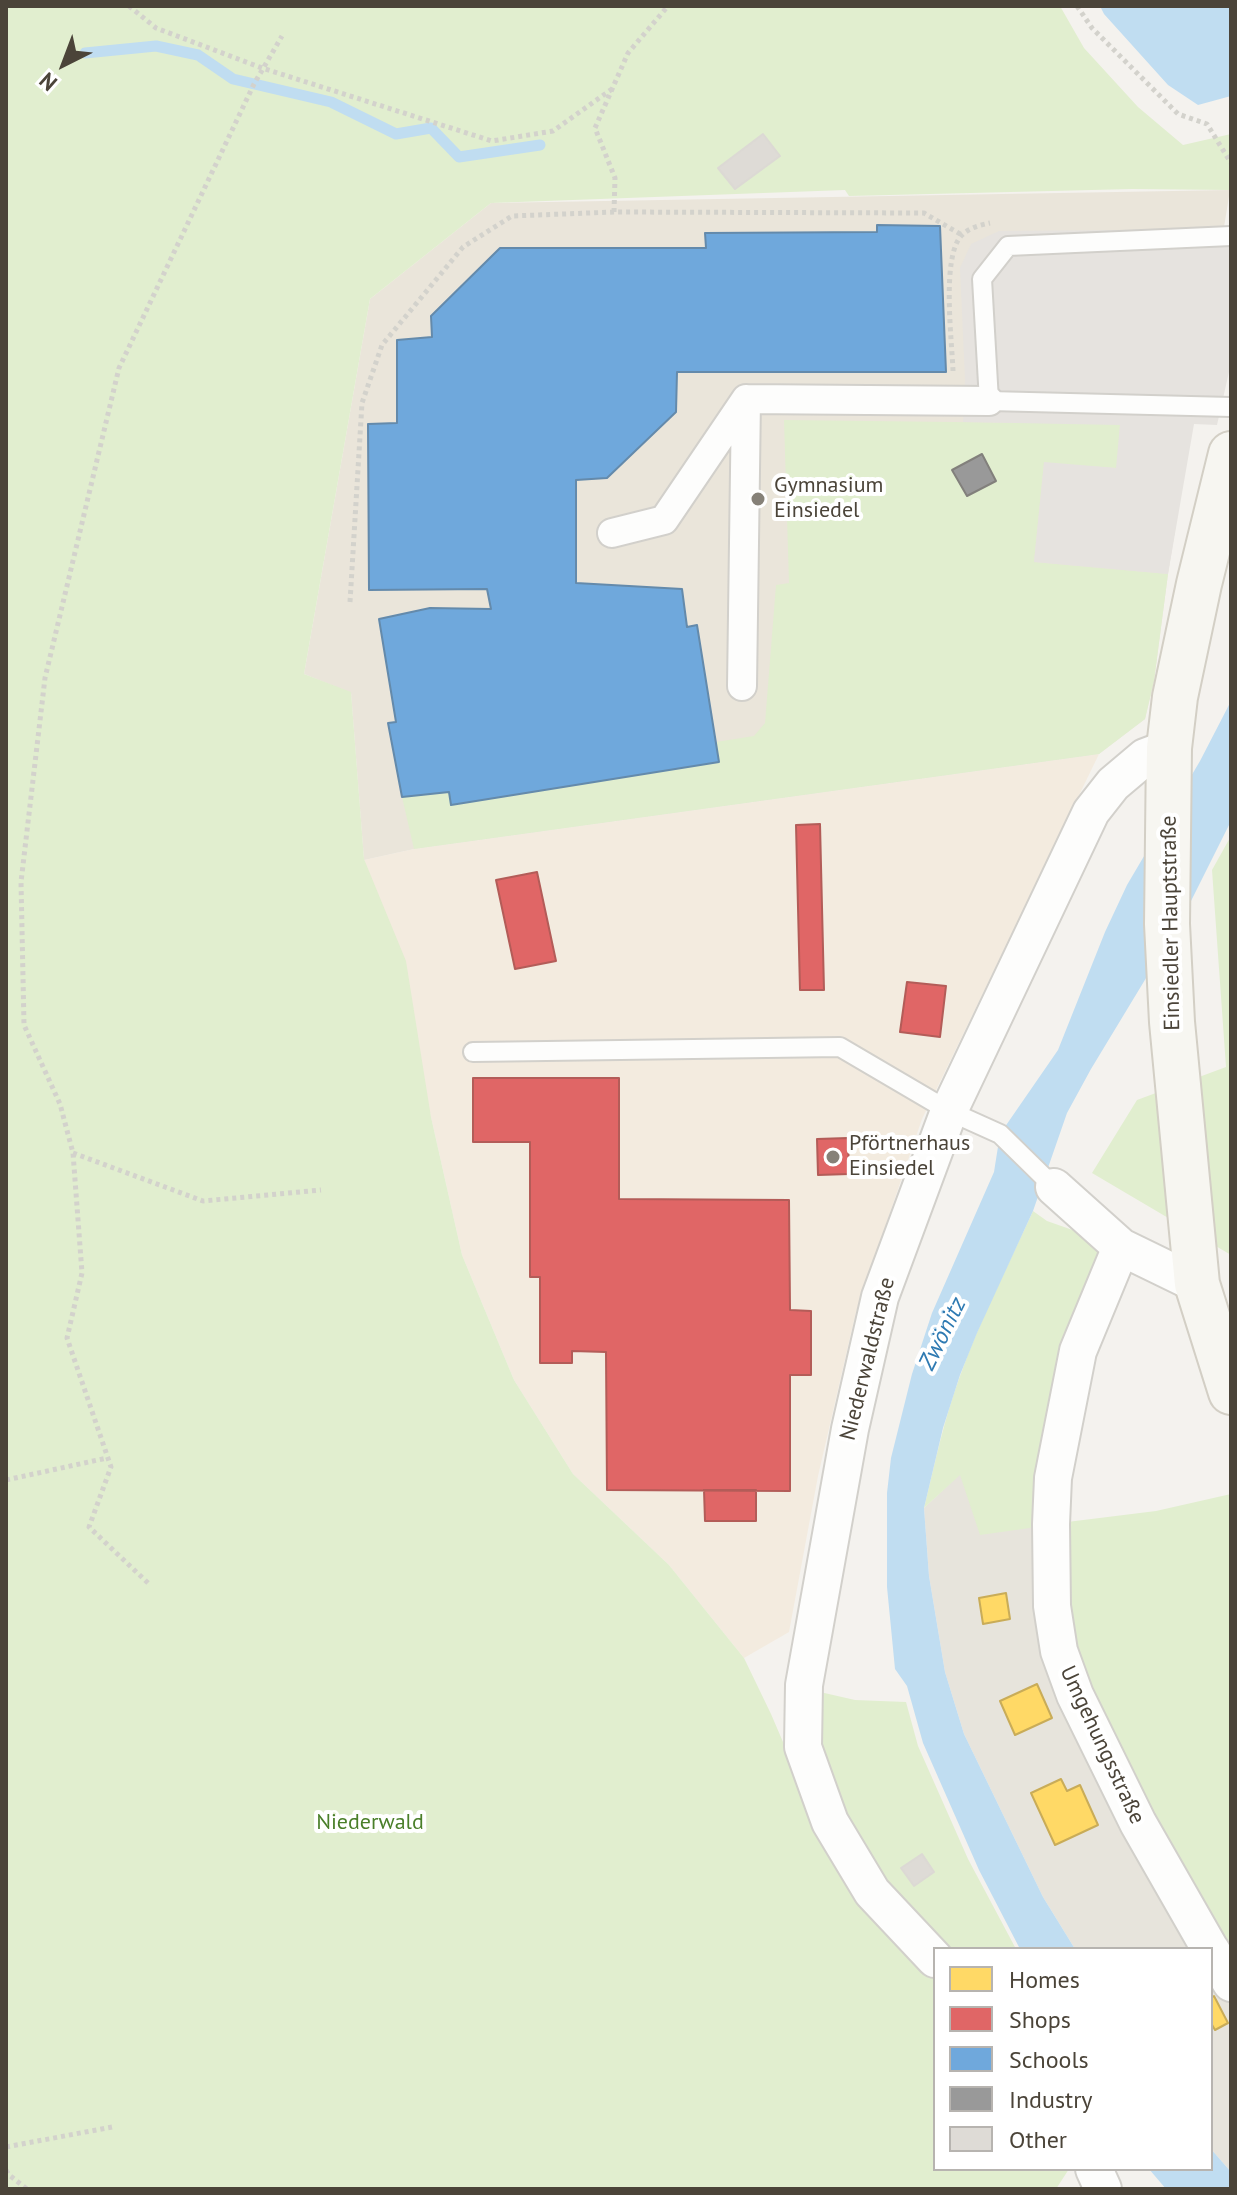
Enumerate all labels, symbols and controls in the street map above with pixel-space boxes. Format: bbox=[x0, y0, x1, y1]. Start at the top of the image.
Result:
north arrow bbox=[24, 24, 104, 104]
text: N bbox=[33, 67, 63, 97]
place label: Gymnasium Einsiedel bbox=[774, 473, 883, 524]
marker: Gymnasium Einsiedel bbox=[749, 490, 767, 508]
street label: Einsiedler Hauptstraße bbox=[1156, 815, 1186, 1031]
place label: Pförtnerhaus Einsiedel bbox=[849, 1131, 970, 1182]
marker: Pförtnerhaus Einsiedel bbox=[824, 1148, 842, 1166]
street label: Niederwaldstraße bbox=[835, 1275, 901, 1443]
water label: Zwönitz bbox=[913, 1293, 973, 1375]
street label: Umgehungsstraße bbox=[1054, 1662, 1150, 1828]
park label: Niederwald bbox=[316, 1810, 424, 1836]
legend bbox=[933, 1947, 1213, 2171]
text: Homes bbox=[1009, 1964, 1080, 1995]
text: Shops bbox=[1009, 2004, 1071, 2035]
text: Schools bbox=[1009, 2044, 1089, 2075]
text: Industry bbox=[1009, 2084, 1093, 2115]
text: Other bbox=[1009, 2124, 1067, 2155]

